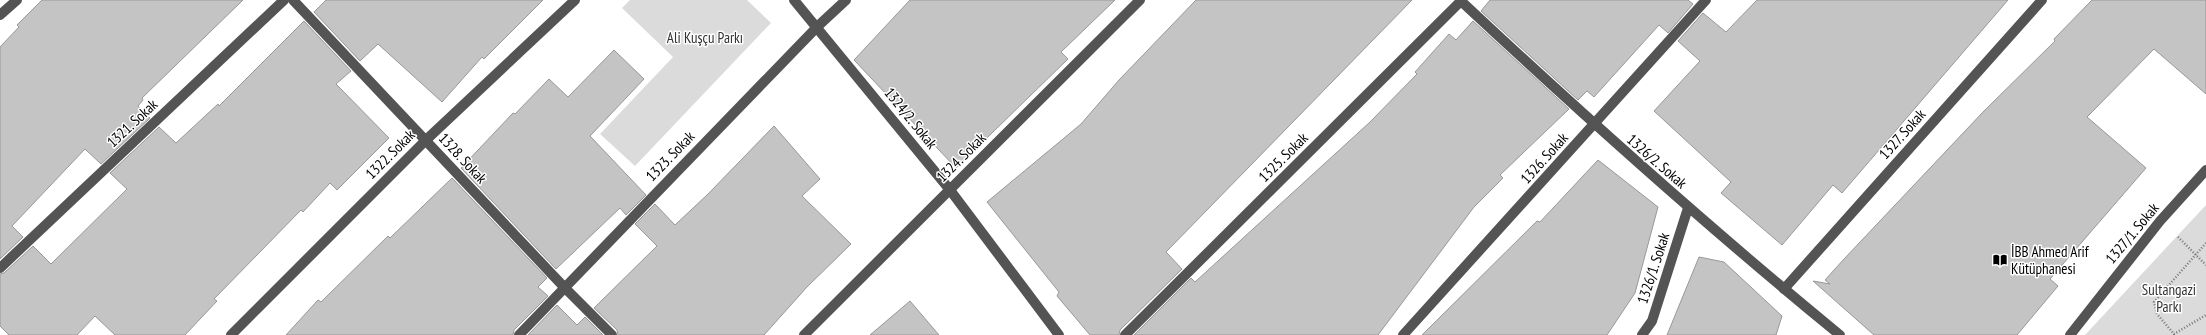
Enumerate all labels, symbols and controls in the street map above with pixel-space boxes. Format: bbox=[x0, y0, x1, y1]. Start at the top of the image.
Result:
park label: Ali Kuşçu Parkı bbox=[667, 28, 743, 47]
street label: 1324/2. Sokak bbox=[880, 83, 942, 153]
street label: 1321. Sokak bbox=[103, 95, 161, 151]
street label: 1327. Sokak bbox=[1875, 105, 1930, 163]
street label: 1322. Sokak bbox=[361, 125, 419, 183]
street label: 1323. Sokak bbox=[641, 127, 699, 185]
street label: 1324. Sokak bbox=[932, 128, 990, 186]
street label: 1325. Sokak bbox=[1254, 128, 1312, 186]
street label: 1326. Sokak bbox=[1516, 128, 1572, 188]
street label: 1328. Sokak bbox=[435, 129, 491, 187]
street label: 1326/2. Sokak bbox=[1623, 130, 1691, 192]
street label: 1327/1. Sokak bbox=[2101, 199, 2163, 267]
street label: 1326/1. Sokak bbox=[1633, 230, 1673, 306]
place label: İBB Ahmed Arif Kütüphanesi bbox=[2011, 242, 2090, 278]
library icon: İBB Ahmed Arif Kütüphanesi bbox=[1992, 252, 2008, 268]
park label: Sultangazi Parkı bbox=[2142, 280, 2196, 316]

